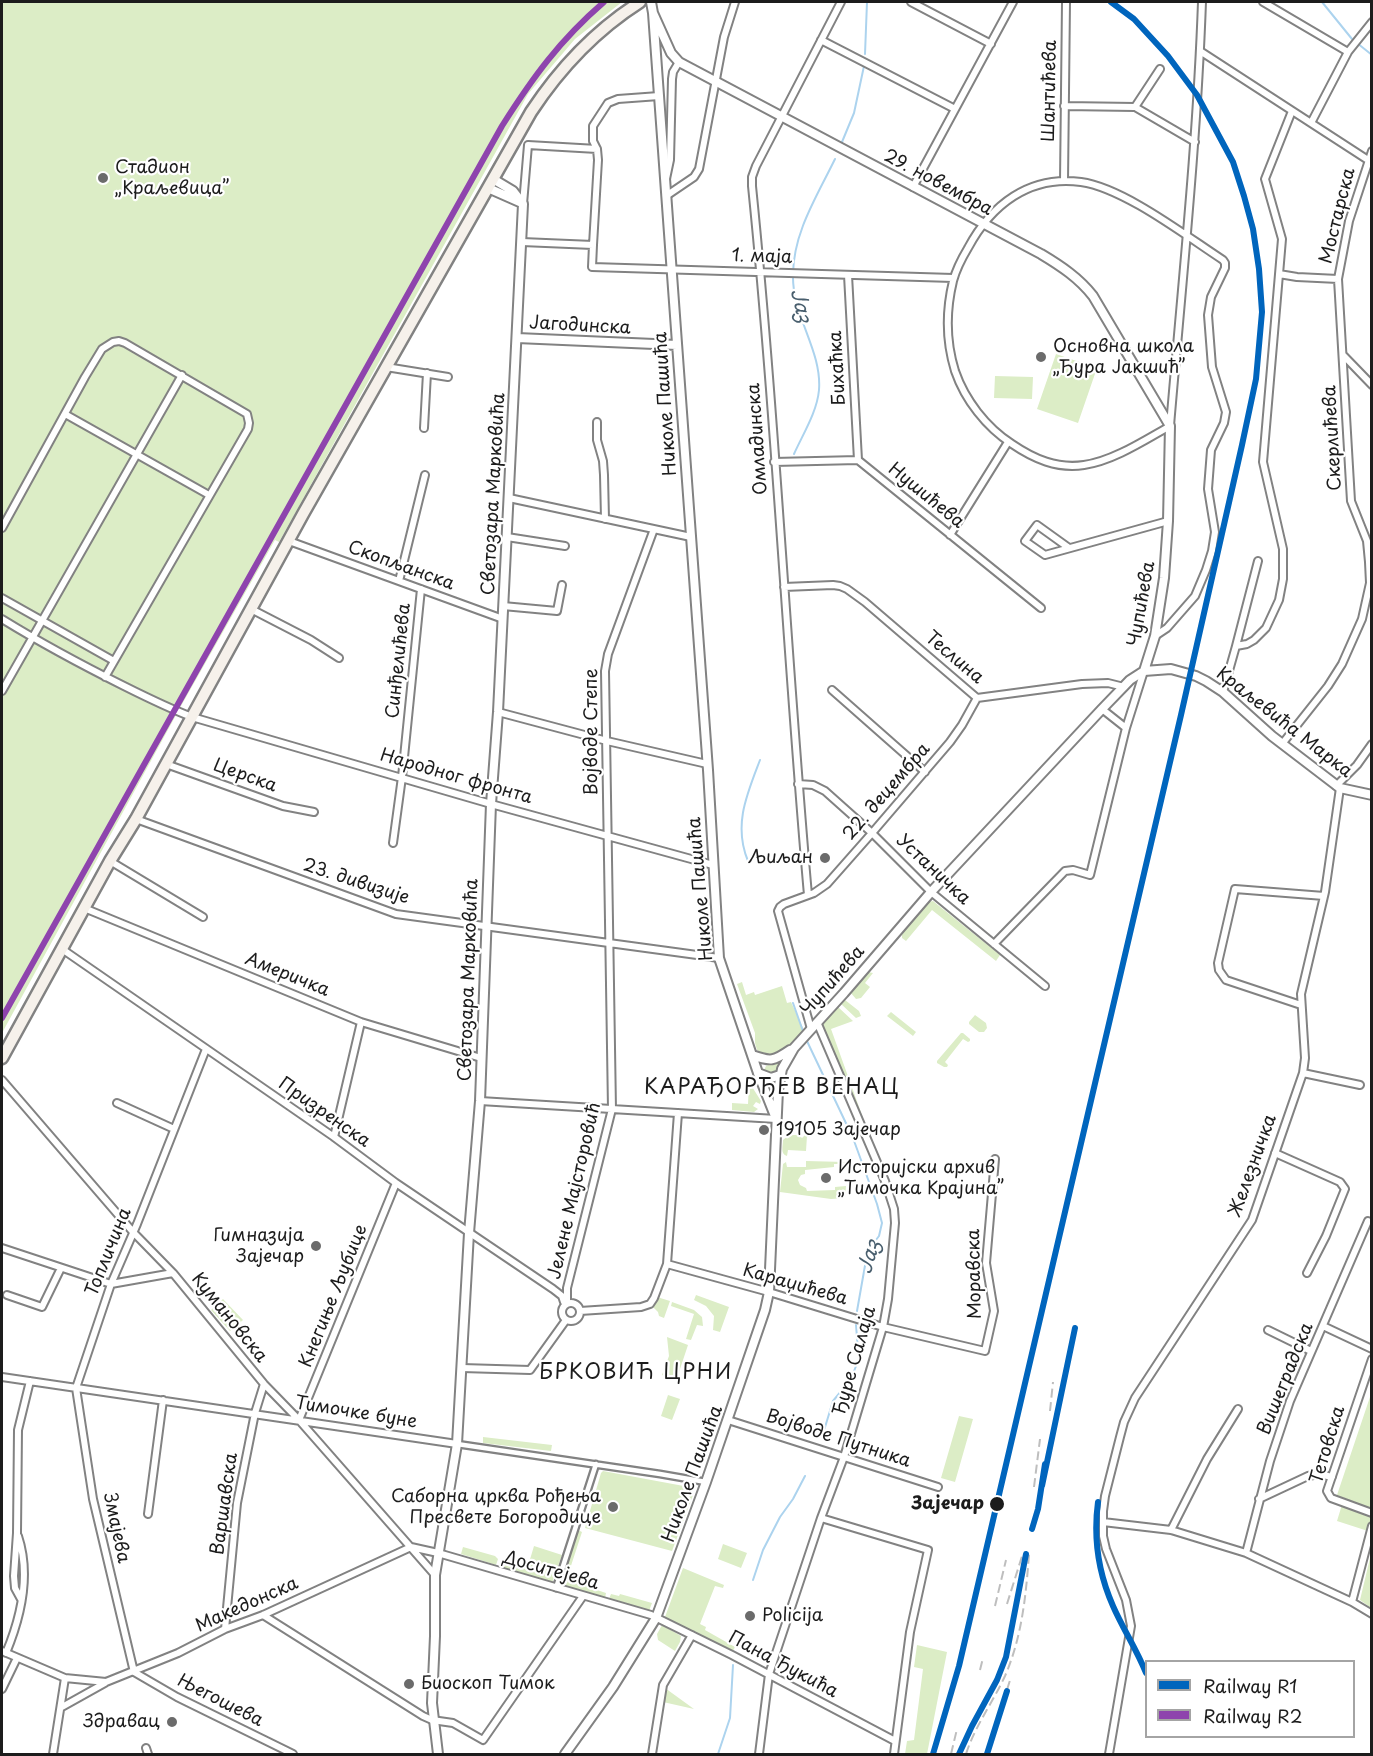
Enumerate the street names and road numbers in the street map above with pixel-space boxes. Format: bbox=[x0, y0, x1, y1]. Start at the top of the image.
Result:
street label: Шантићева bbox=[1038, 40, 1062, 142]
street label: 29. новембра bbox=[880, 145, 996, 221]
street label: Мостарска bbox=[1316, 166, 1360, 266]
street label: 1. маја bbox=[731, 245, 793, 269]
street label: Јагодинска bbox=[529, 313, 631, 339]
street label: Бихаћка bbox=[825, 330, 851, 406]
street label: Николе Пашића bbox=[650, 331, 682, 477]
street label: Омладинска bbox=[743, 382, 773, 496]
street label: Скерлићева bbox=[1319, 385, 1347, 491]
street label: Светозара Марковића bbox=[478, 392, 510, 596]
street label: Нушићева bbox=[884, 459, 968, 533]
street label: Скопљанска bbox=[345, 537, 457, 595]
street label: Чупићева bbox=[1124, 560, 1160, 648]
street label: Синђелићева bbox=[382, 602, 416, 720]
street label: Теслина bbox=[920, 627, 988, 689]
street label: Краљевића Марка bbox=[1212, 663, 1356, 783]
street label: Војводе Степе bbox=[581, 668, 603, 796]
street label: 22. децембра bbox=[839, 739, 935, 845]
street label: Народног фронта bbox=[377, 745, 535, 809]
street label: Церска bbox=[210, 755, 280, 797]
street label: Николе Пашића bbox=[684, 816, 718, 962]
street label: Устаничка bbox=[891, 830, 975, 910]
street label: 23. дивизије bbox=[300, 855, 412, 909]
street label: Светозара Марковића bbox=[455, 878, 483, 1082]
street label: Чупићева bbox=[797, 941, 869, 1021]
street label: Америчка bbox=[242, 948, 332, 1002]
street label: Призренска bbox=[274, 1073, 374, 1153]
street label: Јелене Мајсторовић bbox=[544, 1101, 606, 1281]
street label: Железничка bbox=[1224, 1112, 1282, 1220]
street label: Топличина bbox=[82, 1205, 136, 1299]
street label: Кнегиње Љубице bbox=[295, 1221, 373, 1371]
street label: Моравска bbox=[963, 1229, 987, 1319]
street label: Караџићева bbox=[740, 1260, 850, 1310]
street label: Кумановска bbox=[186, 1269, 272, 1367]
street label: Ђуре Салаја bbox=[829, 1304, 881, 1418]
street label: Вишеградска bbox=[1254, 1320, 1318, 1438]
street label: Тимочке буне bbox=[293, 1393, 419, 1433]
street label: Николе Пашића bbox=[658, 1403, 728, 1545]
street label: Тетовска bbox=[1306, 1403, 1350, 1487]
street label: Војводе Путника bbox=[763, 1405, 913, 1473]
street label: Варшавска bbox=[207, 1452, 243, 1556]
street label: Змајева bbox=[98, 1491, 134, 1565]
street label: Доситејева bbox=[501, 1547, 601, 1595]
street label: Македонска bbox=[192, 1573, 302, 1637]
street label: Пана Ђукића bbox=[725, 1627, 841, 1703]
street label: Његошева bbox=[173, 1670, 267, 1732]

